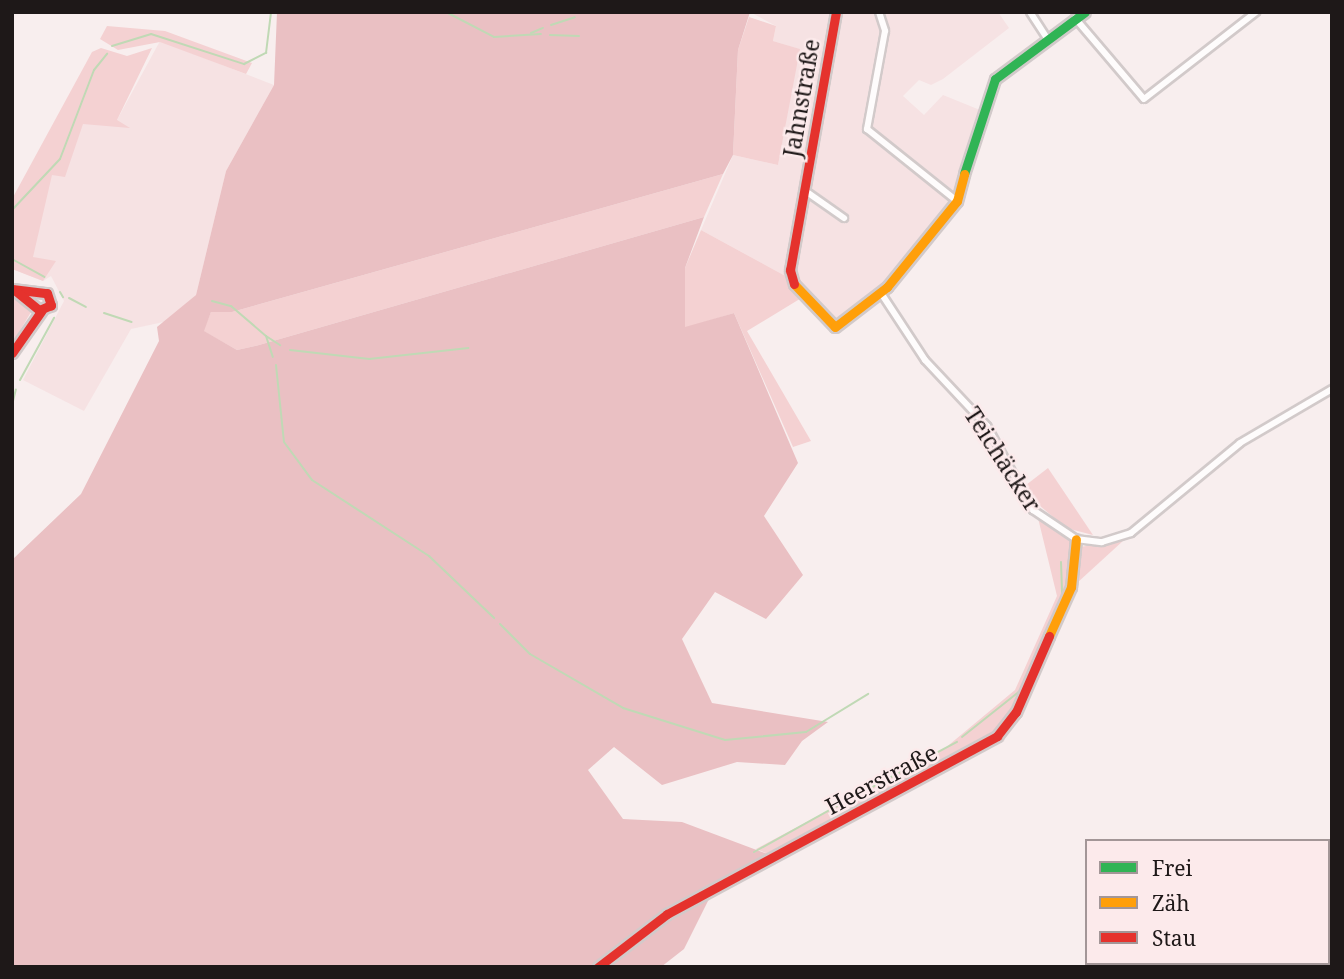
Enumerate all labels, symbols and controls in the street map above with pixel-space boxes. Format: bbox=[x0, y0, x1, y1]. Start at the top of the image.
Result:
street label: Jahnstraße bbox=[777, 37, 825, 159]
street label: Teichäcker bbox=[959, 402, 1047, 516]
street label: Heerstraße bbox=[820, 738, 942, 820]
legend bbox=[1085, 839, 1330, 965]
text: Frei bbox=[1152, 854, 1192, 882]
text: Zäh bbox=[1152, 889, 1190, 917]
text: Stau bbox=[1152, 924, 1196, 952]

